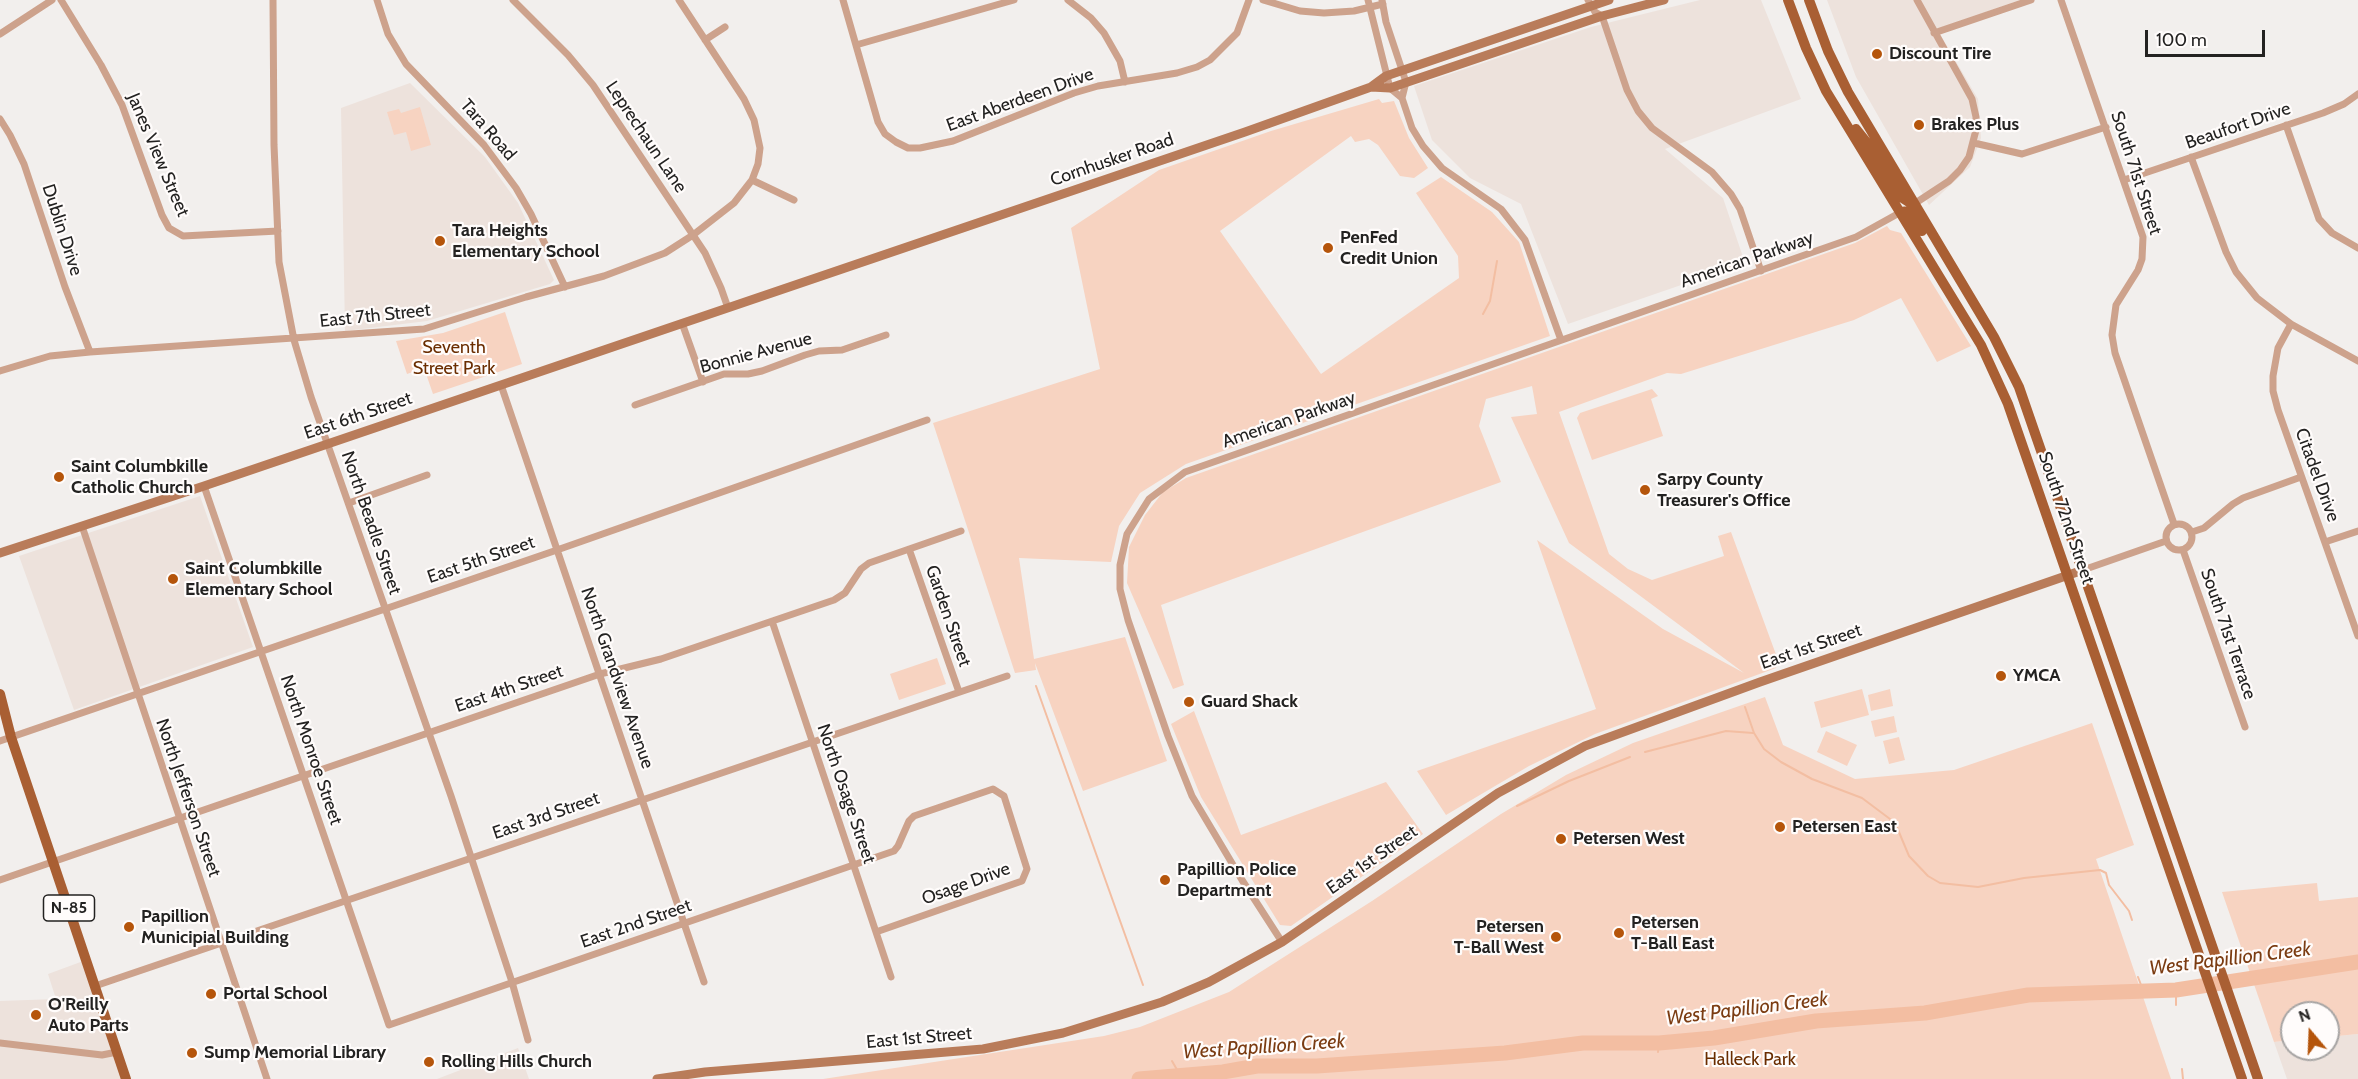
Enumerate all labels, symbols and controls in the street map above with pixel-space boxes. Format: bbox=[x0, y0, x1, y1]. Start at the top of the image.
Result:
scale bar bbox=[2148, 18, 2268, 56]
text: 100 m bbox=[2156, 29, 2207, 51]
place label: Discount Tire bbox=[1889, 43, 1991, 65]
marker: Discount Tire bbox=[1870, 47, 1884, 61]
street label: East Aberdeen Drive bbox=[944, 63, 1096, 137]
street label: Leprechaun Lane bbox=[601, 77, 691, 197]
street label: Janes View Street bbox=[122, 90, 194, 220]
street label: Tara Road bbox=[455, 95, 521, 165]
street label: Beaufort Drive bbox=[2183, 98, 2293, 154]
street label: South 71st Street bbox=[2106, 109, 2166, 237]
place label: Brakes Plus bbox=[1931, 114, 2019, 136]
marker: Brakes Plus bbox=[1912, 118, 1926, 132]
street label: Cornhusker Road bbox=[1048, 129, 1176, 191]
street label: Dublin Drive bbox=[37, 182, 87, 278]
place label: Tara Heights Elementary School bbox=[452, 220, 599, 262]
place label: PenFed Credit Union bbox=[1340, 227, 1438, 270]
street label: American Parkway bbox=[1678, 227, 1816, 293]
marker: Tara Heights Elementary School bbox=[433, 234, 447, 248]
marker: PenFed Credit Union bbox=[1321, 241, 1335, 255]
street label: East 7th Street bbox=[318, 299, 432, 333]
street label: Bonnie Avenue bbox=[698, 328, 814, 378]
park label: Seventh Street Park bbox=[413, 337, 495, 380]
street label: East 6th Street bbox=[301, 387, 415, 445]
street label: American Parkway bbox=[1220, 387, 1358, 453]
street label: Citadel Drive bbox=[2290, 425, 2344, 525]
street label: North Beadle Street bbox=[336, 448, 406, 598]
street label: South 72nd Street bbox=[2033, 449, 2099, 587]
place label: Saint Columbkille Catholic Church bbox=[71, 456, 208, 498]
place label: Sarpy County Treasurer's Office bbox=[1657, 469, 1791, 512]
marker: Saint Columbkille Catholic Church bbox=[52, 470, 66, 484]
marker: Sarpy County Treasurer's Office bbox=[1638, 483, 1652, 497]
street label: East 5th Street bbox=[425, 532, 537, 588]
place label: Saint Columbkille Elementary School bbox=[185, 558, 332, 600]
street label: Garden Street bbox=[921, 562, 975, 670]
street label: South 71st Terrace bbox=[2196, 566, 2260, 702]
marker: Saint Columbkille Elementary School bbox=[166, 572, 180, 586]
street label: North Grandview Avenue bbox=[576, 585, 658, 771]
street label: East 1st Street bbox=[1757, 620, 1865, 674]
street label: East 4th Street bbox=[452, 660, 566, 718]
place label: YMCA bbox=[2013, 665, 2061, 687]
marker: YMCA bbox=[1994, 669, 2008, 683]
street label: North Monroe Street bbox=[275, 672, 347, 828]
place label: Guard Shack bbox=[1201, 691, 1298, 713]
marker: Guard Shack bbox=[1182, 695, 1196, 709]
street label: North Jefferson Street bbox=[151, 716, 225, 880]
street label: North Osage Street bbox=[812, 721, 880, 867]
street label: East 3rd Street bbox=[490, 788, 602, 844]
place label: Petersen East bbox=[1792, 816, 1897, 838]
marker: Petersen East bbox=[1773, 820, 1787, 834]
street label: East 1st Street bbox=[1322, 821, 1422, 899]
place label: Petersen West bbox=[1573, 828, 1685, 850]
marker: Petersen West bbox=[1554, 832, 1568, 846]
street label: Osage Drive bbox=[919, 858, 1013, 910]
place label: Papillion Police Department bbox=[1177, 859, 1296, 902]
marker: Papillion Police Department bbox=[1158, 873, 1172, 887]
road number: N-85 bbox=[44, 895, 94, 921]
street label: East 2nd Street bbox=[578, 895, 694, 953]
place label: Papillion Municipial Building bbox=[141, 906, 288, 948]
place label: Petersen T-Ball East bbox=[1631, 912, 1715, 954]
place label: Petersen T-Ball West bbox=[1454, 916, 1544, 958]
marker: Papillion Municipial Building bbox=[122, 920, 136, 934]
marker: Petersen T-Ball East bbox=[1612, 926, 1626, 940]
marker: Petersen T-Ball West bbox=[1549, 930, 1563, 944]
water label: West Papillion Creek bbox=[2148, 937, 2312, 981]
place label: Portal School bbox=[223, 983, 327, 1005]
marker: Portal School bbox=[204, 987, 218, 1001]
water label: West Papillion Creek bbox=[1665, 987, 1829, 1031]
place label: O'Reilly Auto Parts bbox=[48, 994, 129, 1036]
north arrow bbox=[2280, 1001, 2340, 1061]
text: N bbox=[2296, 1005, 2313, 1026]
marker: O'Reilly Auto Parts bbox=[29, 1008, 43, 1022]
street label: East 1st Street bbox=[865, 1023, 973, 1053]
water label: West Papillion Creek bbox=[1182, 1029, 1346, 1065]
place label: Sump Memorial Library bbox=[204, 1042, 386, 1064]
marker: Sump Memorial Library bbox=[185, 1046, 199, 1060]
park label: Halleck Park bbox=[1704, 1049, 1796, 1071]
place label: Rolling Hills Church bbox=[441, 1051, 592, 1073]
marker: Rolling Hills Church bbox=[422, 1055, 436, 1069]

